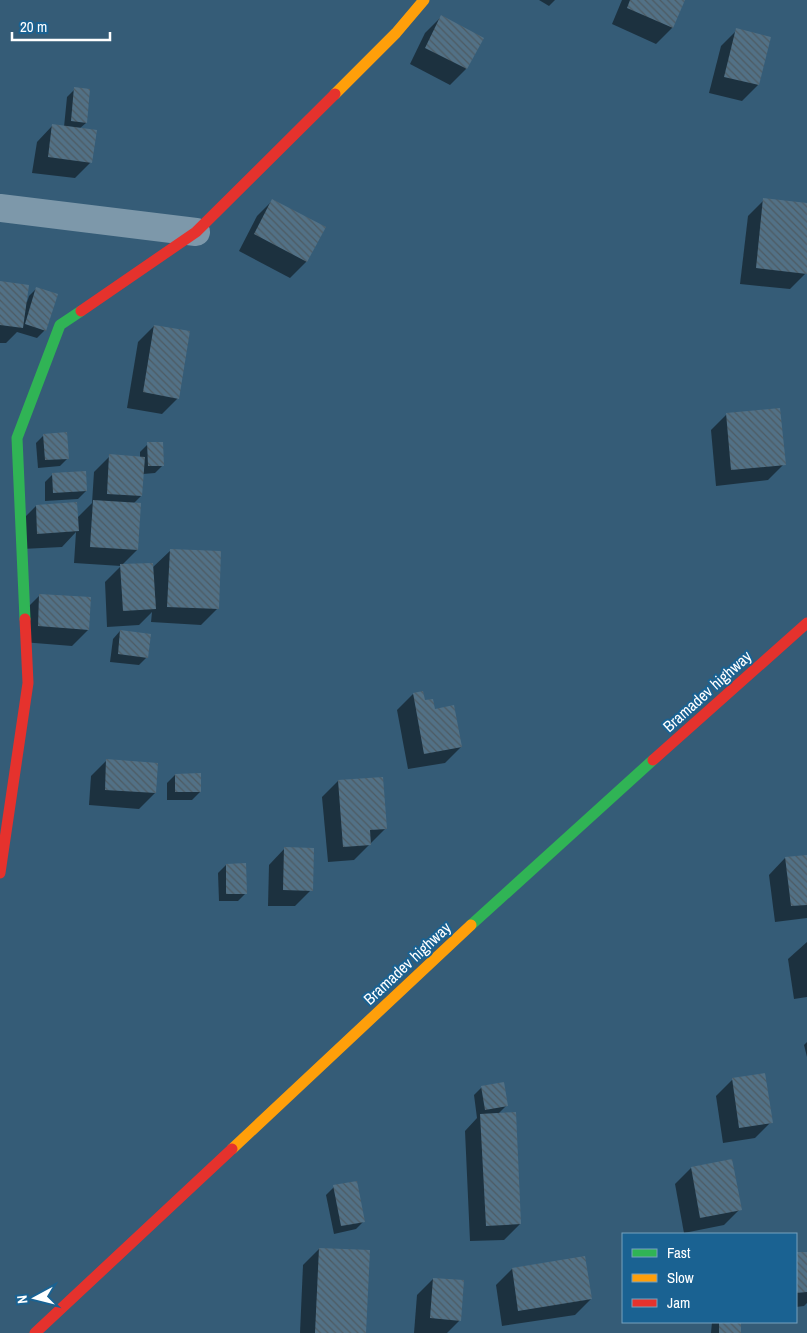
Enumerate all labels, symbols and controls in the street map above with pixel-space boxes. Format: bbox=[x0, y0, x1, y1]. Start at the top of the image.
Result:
scale bar bbox=[12, 10, 110, 42]
text: 20 m bbox=[20, 16, 47, 37]
street label: Bramadev highway bbox=[658, 645, 756, 737]
street label: Bramadev highway bbox=[358, 916, 456, 1009]
legend bbox=[622, 1233, 797, 1323]
text: Fast bbox=[667, 1242, 691, 1263]
text: Slow bbox=[667, 1267, 694, 1288]
north arrow bbox=[10, 1273, 60, 1323]
text: Jam bbox=[667, 1292, 690, 1313]
text: N bbox=[13, 1294, 32, 1305]

